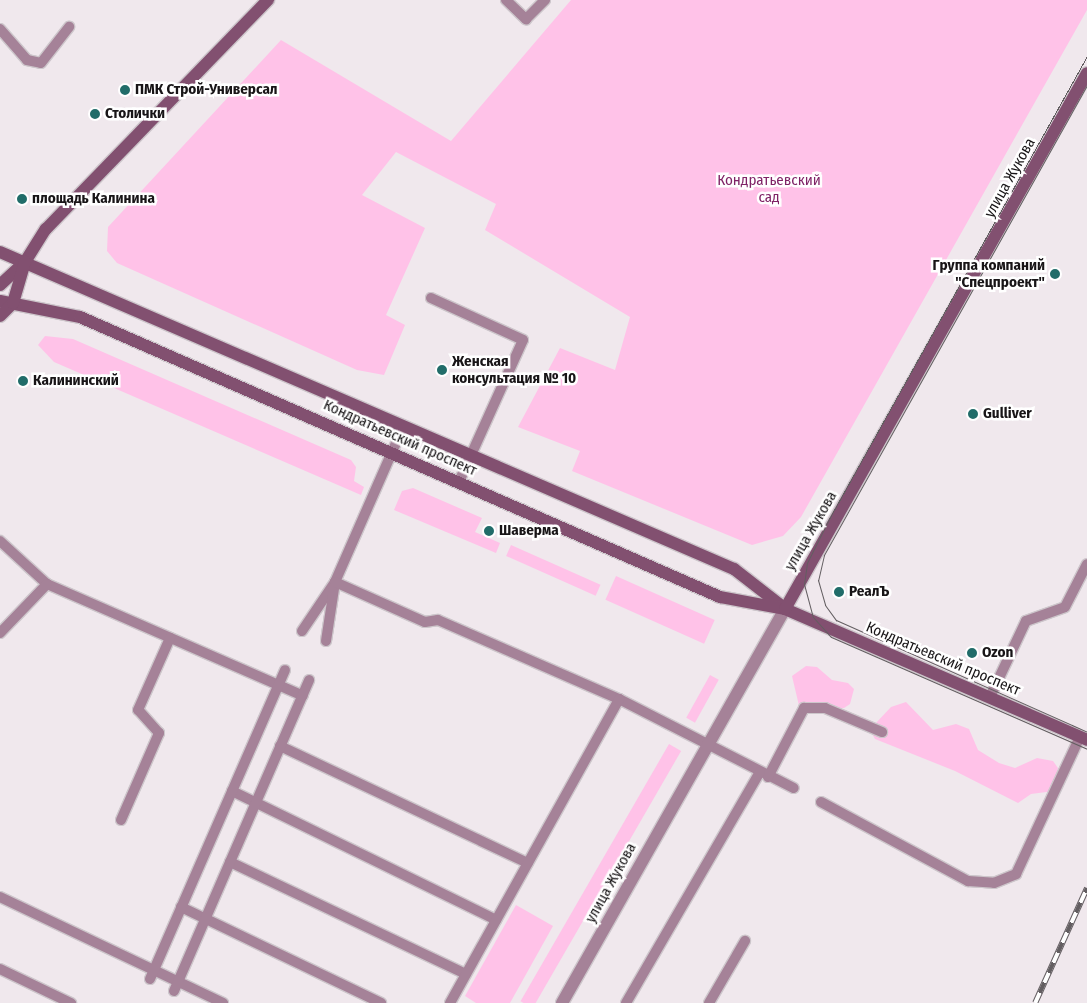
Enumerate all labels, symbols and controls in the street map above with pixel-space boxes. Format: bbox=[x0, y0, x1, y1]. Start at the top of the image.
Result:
place label: ПМК Строй-Универсал bbox=[135, 81, 278, 99]
marker: ПМК Строй-Универсал bbox=[119, 84, 131, 96]
place label: Столички bbox=[105, 105, 165, 123]
marker: Столички bbox=[89, 108, 101, 120]
street label: улица Жукова bbox=[981, 135, 1039, 221]
park label: Кондратьевский сад bbox=[717, 171, 821, 206]
place label: площадь Калинина bbox=[32, 190, 155, 208]
marker: площадь Калинина bbox=[16, 193, 28, 205]
place label: Группа компаний "Спецпроект" bbox=[933, 256, 1045, 291]
marker: Группа компаний "Спецпроект" bbox=[1049, 268, 1061, 280]
place label: Женская консультация № 10 bbox=[452, 352, 576, 387]
marker: Женская консультация № 10 bbox=[436, 364, 448, 376]
place label: Калининский bbox=[33, 372, 119, 390]
marker: Калининский bbox=[17, 375, 29, 387]
street label: Кондратьевский проспект bbox=[321, 396, 479, 480]
place label: Gulliver bbox=[983, 405, 1032, 423]
marker: Gulliver bbox=[967, 408, 979, 420]
street label: улица Жукова bbox=[781, 488, 841, 574]
place label: Шаверма bbox=[499, 522, 559, 540]
marker: Шаверма bbox=[483, 525, 495, 537]
place label: РеалЪ bbox=[849, 583, 889, 601]
marker: РеалЪ bbox=[833, 586, 845, 598]
street label: Кондратьевский проспект bbox=[863, 618, 1023, 700]
place label: Ozon bbox=[982, 644, 1013, 662]
marker: Ozon bbox=[966, 647, 978, 659]
street label: улица Жукова bbox=[582, 840, 640, 926]

